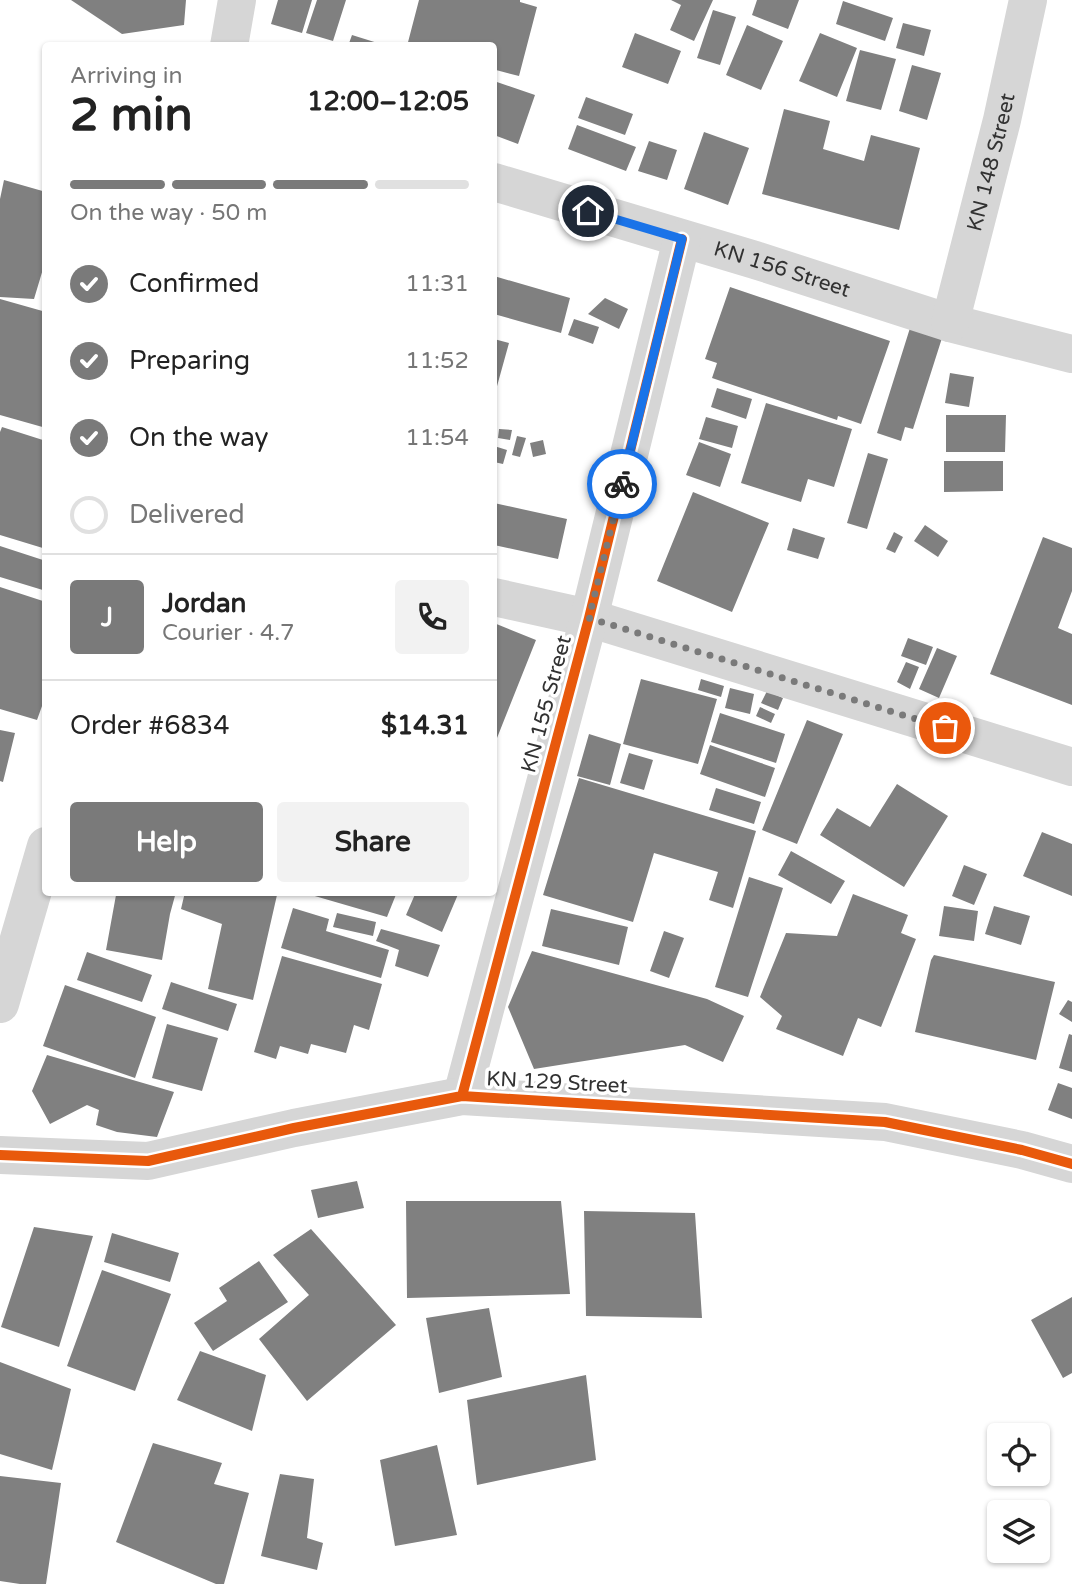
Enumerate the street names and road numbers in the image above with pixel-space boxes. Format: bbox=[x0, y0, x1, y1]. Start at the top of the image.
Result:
street label: KN 148 Street bbox=[962, 91, 1020, 234]
street label: KN 156 Street bbox=[711, 236, 853, 303]
street label: KN 155 Street bbox=[516, 633, 577, 776]
street label: KN 129 Street bbox=[486, 1066, 628, 1099]

